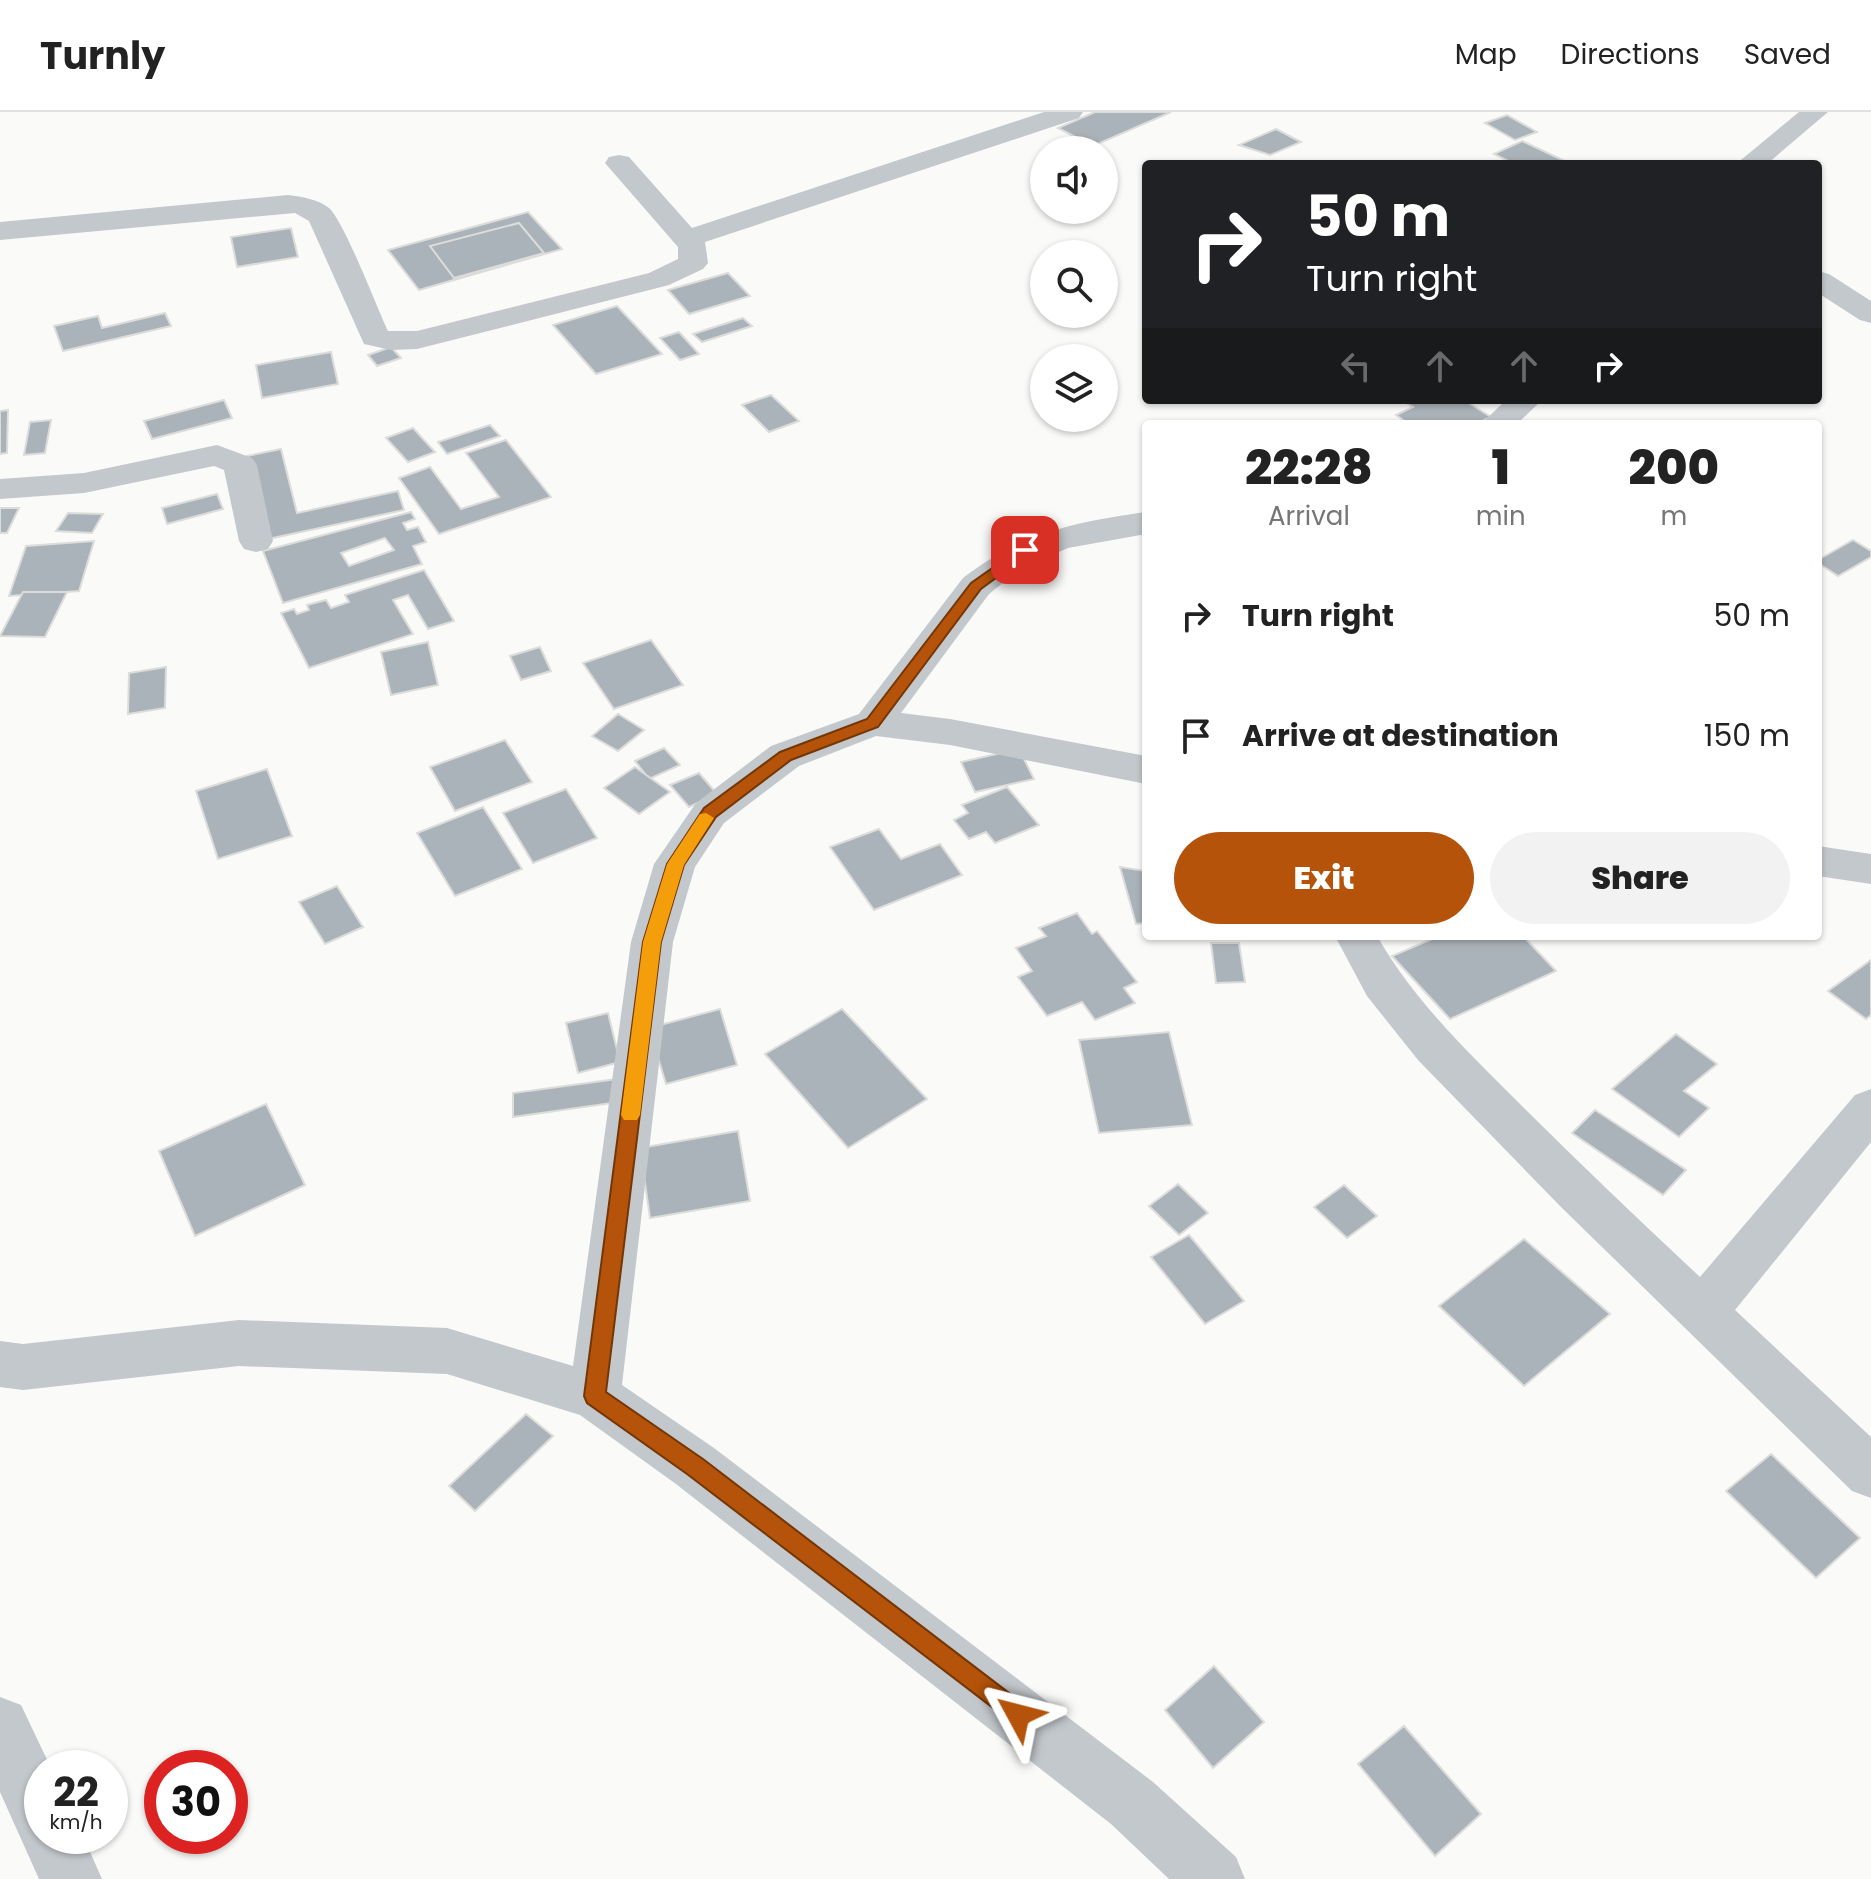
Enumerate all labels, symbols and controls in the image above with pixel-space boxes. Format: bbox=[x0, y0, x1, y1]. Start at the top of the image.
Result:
text: Turnly bbox=[40, 29, 165, 82]
text: Map bbox=[1455, 35, 1517, 74]
text: Directions bbox=[1561, 35, 1700, 74]
text: Saved bbox=[1744, 35, 1831, 74]
map controls bbox=[1030, 136, 1118, 432]
button: sound bbox=[1030, 136, 1118, 224]
text: 50 m bbox=[1306, 177, 1450, 256]
icon: right bbox=[1174, 192, 1278, 296]
button: search bbox=[1030, 240, 1118, 328]
text: Turn right bbox=[1306, 253, 1477, 304]
button: layers bbox=[1030, 344, 1118, 432]
icon: left bbox=[1334, 344, 1378, 388]
icon: ahead bbox=[1418, 344, 1462, 388]
icon: ahead bbox=[1502, 344, 1546, 388]
icon: right bbox=[1586, 344, 1630, 388]
text: 22:28 bbox=[1245, 434, 1373, 501]
text: 1 bbox=[1491, 434, 1510, 501]
text: 200 bbox=[1629, 434, 1719, 501]
text: Arrival bbox=[1268, 498, 1350, 534]
text: min bbox=[1476, 498, 1526, 534]
text: m bbox=[1660, 498, 1687, 534]
pin bbox=[991, 516, 1059, 584]
icon: arrive bbox=[1003, 528, 1047, 572]
icon: right bbox=[1174, 594, 1218, 638]
text: Turn right bbox=[1242, 594, 1394, 637]
text: 50 m bbox=[1713, 594, 1790, 637]
icon: arrive bbox=[1174, 714, 1218, 758]
text: Arrive at destination bbox=[1242, 714, 1559, 757]
text: 150 m bbox=[1704, 714, 1790, 757]
button: Exit bbox=[1174, 832, 1474, 924]
button: Share bbox=[1490, 832, 1790, 924]
position arrow bbox=[976, 1673, 1060, 1757]
speed limit sign: 30 bbox=[144, 1750, 248, 1854]
text: 22 bbox=[53, 1764, 99, 1820]
text: km/h bbox=[49, 1808, 103, 1836]

